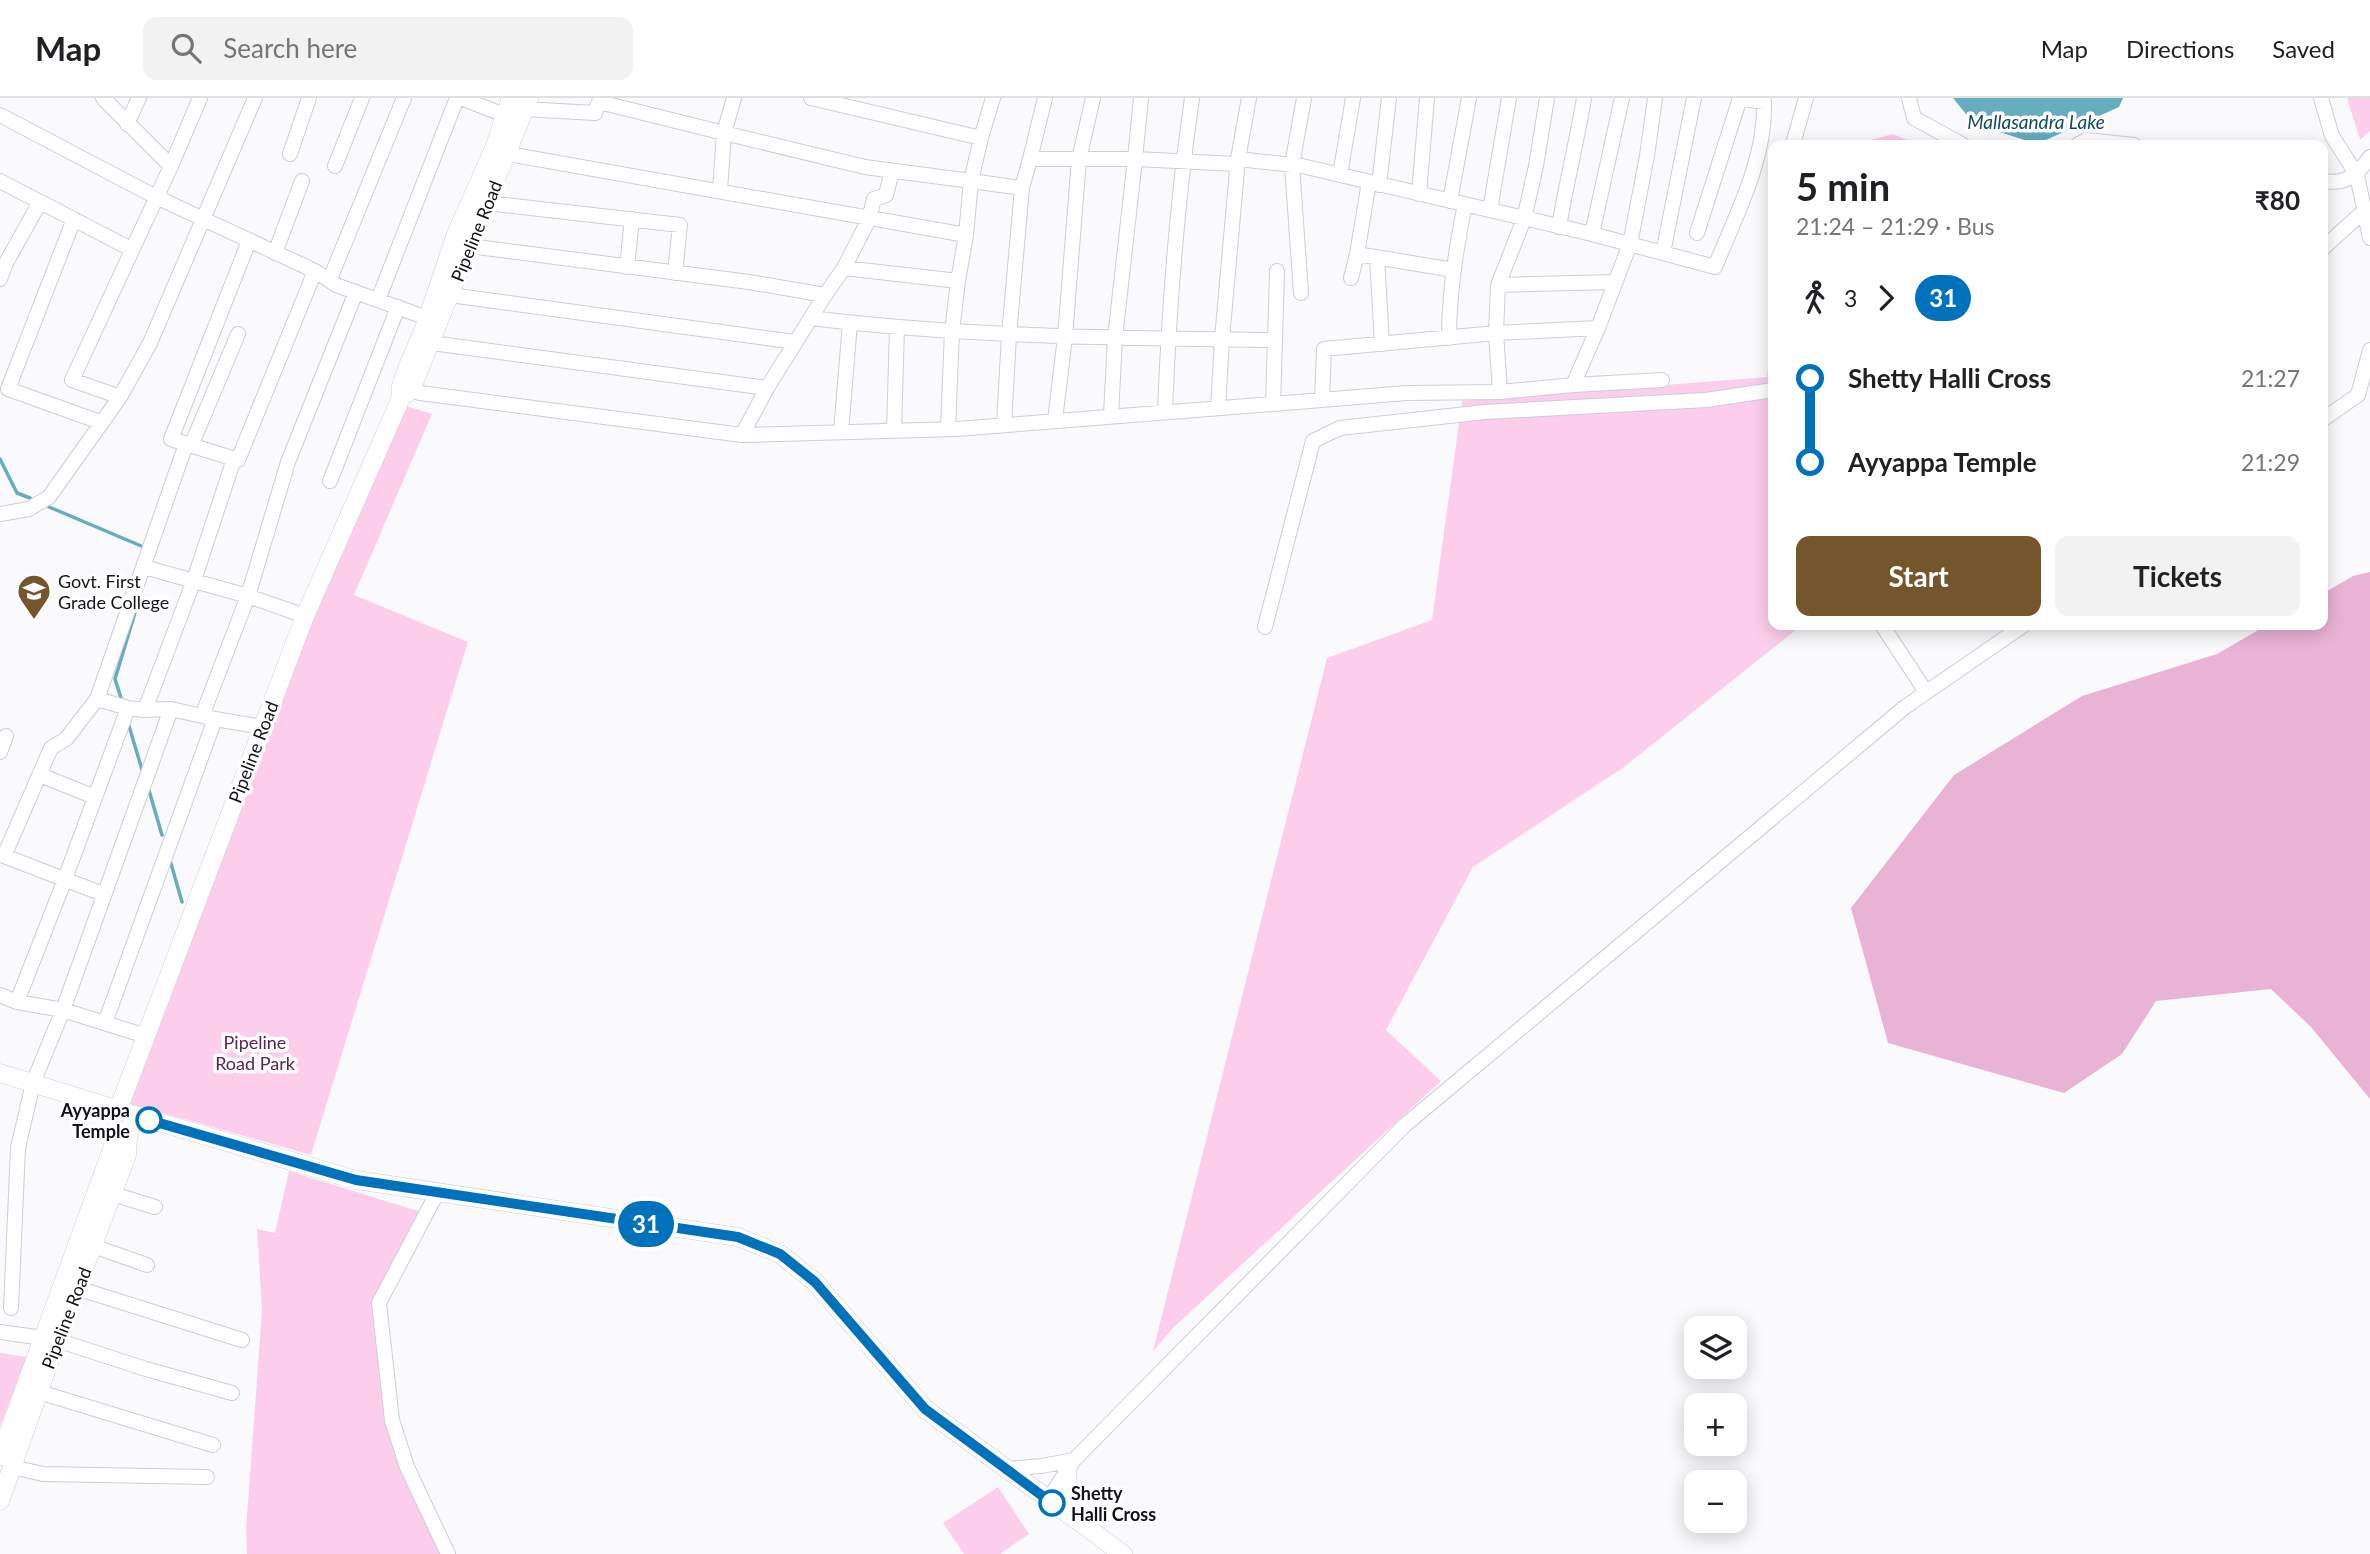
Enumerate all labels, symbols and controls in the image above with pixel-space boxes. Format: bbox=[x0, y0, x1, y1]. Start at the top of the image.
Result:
search box bbox=[143, 17, 633, 80]
text: Map bbox=[35, 28, 101, 68]
icon: search bbox=[167, 29, 205, 67]
text: Search here bbox=[223, 32, 357, 64]
text: Map bbox=[2041, 34, 2088, 63]
text: Directions bbox=[2126, 34, 2234, 63]
text: Saved bbox=[2272, 34, 2335, 63]
water label: Mallasandra Lake bbox=[1967, 110, 2105, 133]
text: 5 min bbox=[1796, 163, 1890, 209]
street label: Pipeline Road bbox=[446, 177, 506, 285]
text: ₹80 bbox=[2255, 184, 2300, 216]
text: 21:24 – 21:29 · Bus bbox=[1796, 212, 1995, 240]
icon: walk bbox=[1796, 279, 1834, 317]
icon: forward bbox=[1867, 279, 1905, 317]
text: 31 bbox=[1929, 283, 1957, 312]
text: 3 bbox=[1844, 284, 1857, 312]
text: Shetty Halli Cross bbox=[1848, 362, 2051, 394]
text: 21:27 bbox=[2241, 364, 2300, 392]
text: Ayyappa Temple bbox=[1848, 446, 2037, 478]
text: 21:29 bbox=[2241, 448, 2300, 476]
button: Start bbox=[1796, 536, 2041, 616]
button: Tickets bbox=[2055, 536, 2300, 616]
place label: Govt. First Grade College bbox=[58, 570, 169, 613]
school or university icon: Govt. First Grade College bbox=[15, 572, 53, 621]
street label: Pipeline Road bbox=[223, 698, 283, 806]
park label: Pipeline Road Park bbox=[215, 1031, 296, 1074]
place label: Ayyappa Temple bbox=[60, 1099, 130, 1142]
marker: Ayyappa Temple bbox=[136, 1107, 162, 1133]
line badge: 31 bbox=[614, 1201, 678, 1247]
text: 31 bbox=[632, 1209, 660, 1238]
street label: Pipeline Road bbox=[36, 1264, 96, 1372]
map controls bbox=[1684, 1316, 1747, 1533]
button: layers bbox=[1684, 1316, 1747, 1379]
button: + bbox=[1684, 1393, 1747, 1456]
button: − bbox=[1684, 1470, 1747, 1533]
place label: Shetty Halli Cross bbox=[1071, 1482, 1156, 1525]
marker: Shetty Halli Cross bbox=[1039, 1490, 1065, 1516]

